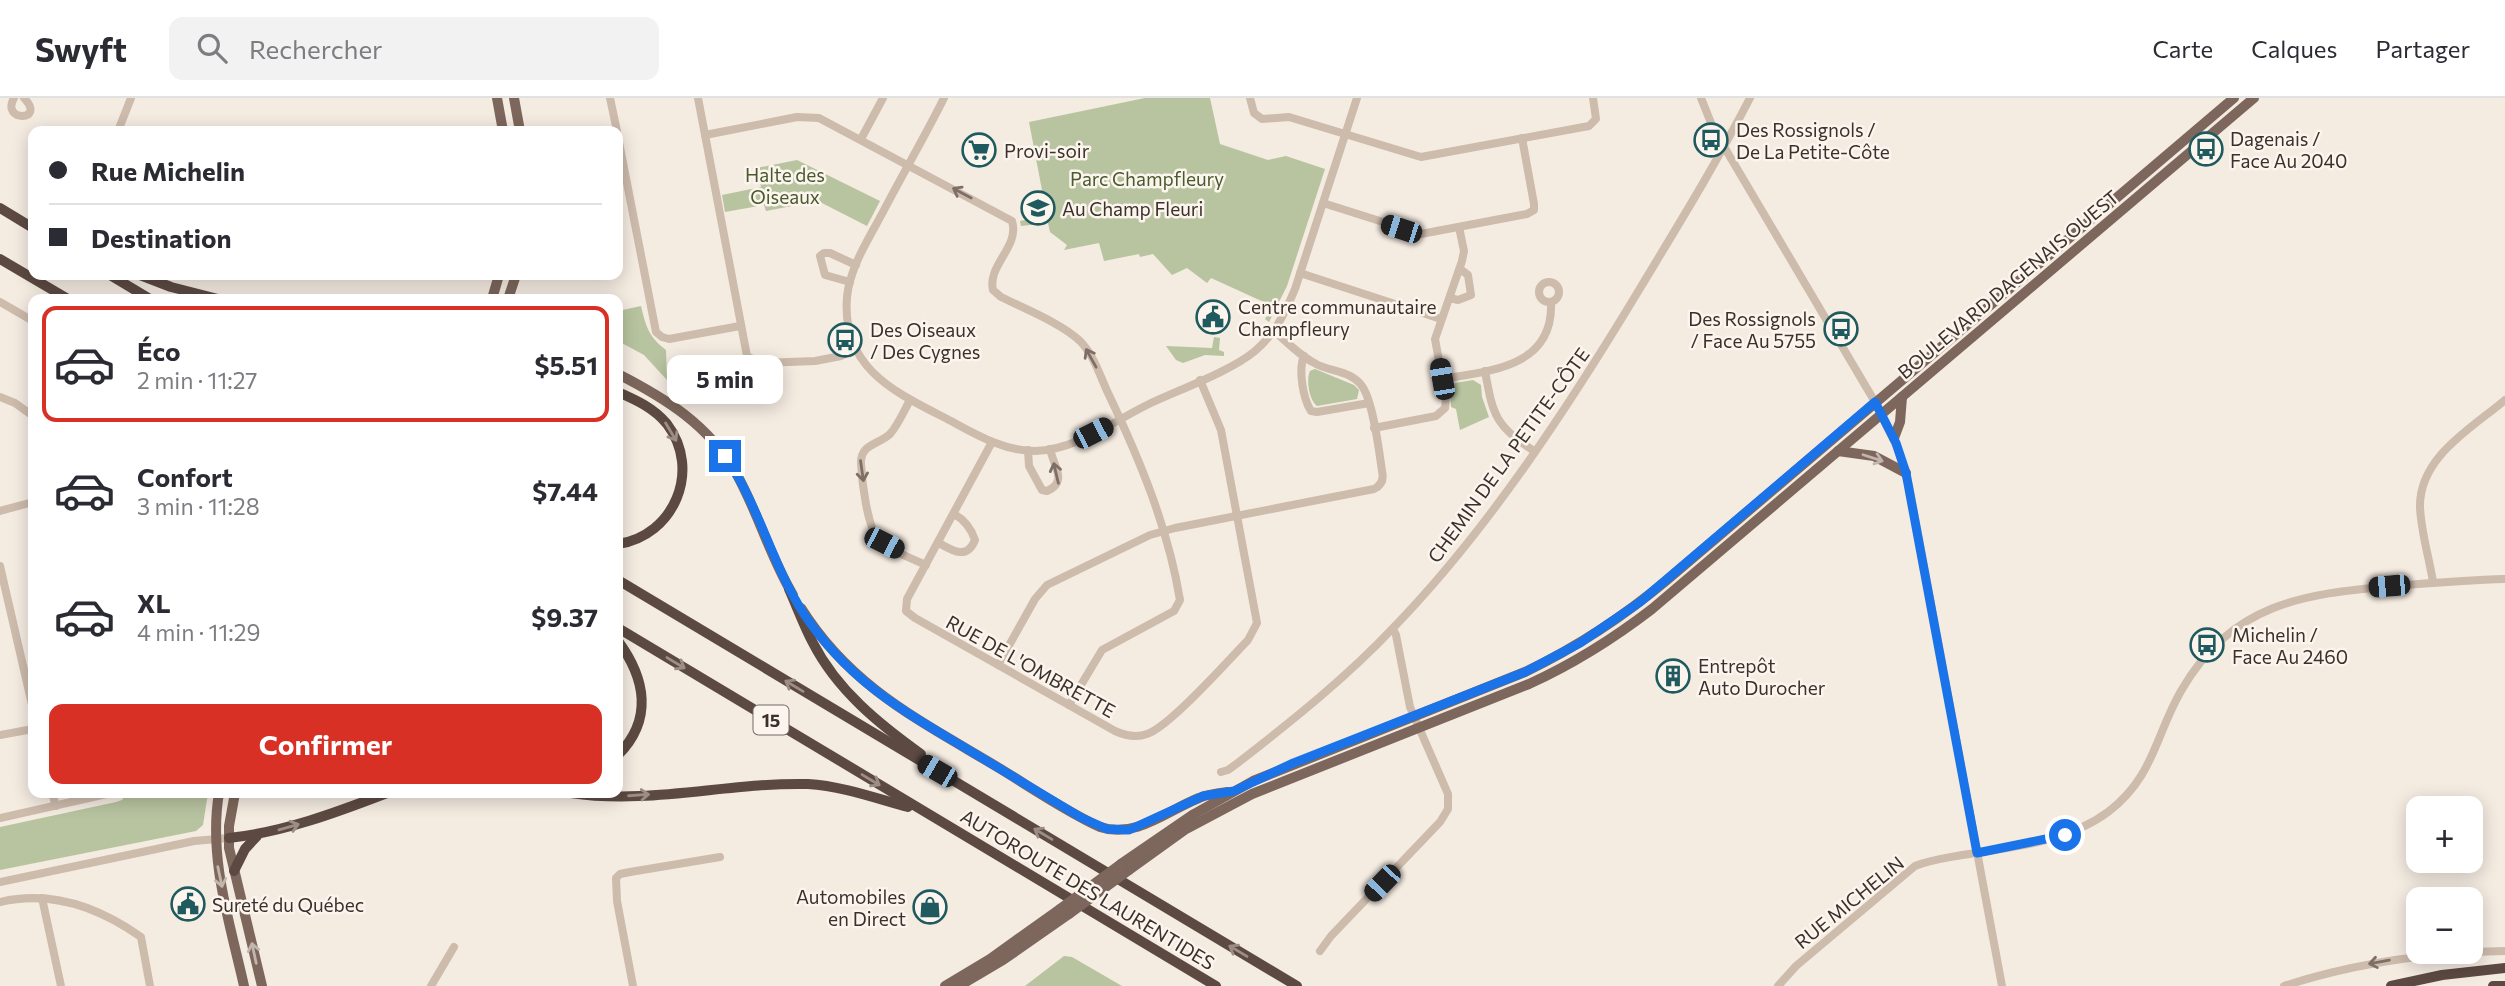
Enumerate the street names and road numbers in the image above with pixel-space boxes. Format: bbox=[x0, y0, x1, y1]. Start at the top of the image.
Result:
street label: BOULEVARD DAGENAIS OUEST bbox=[1893, 185, 2123, 383]
street label: CHEMIN DE LA PETITE-CÔTE bbox=[1421, 342, 1594, 567]
street label: RUE DE L'OMBRETTE bbox=[942, 610, 1120, 722]
road number: 15 bbox=[754, 706, 788, 734]
street label: AUTOROUTE DES LAURENTIDES bbox=[957, 804, 1219, 974]
street label: RUE MICHELIN bbox=[1790, 851, 1908, 953]

